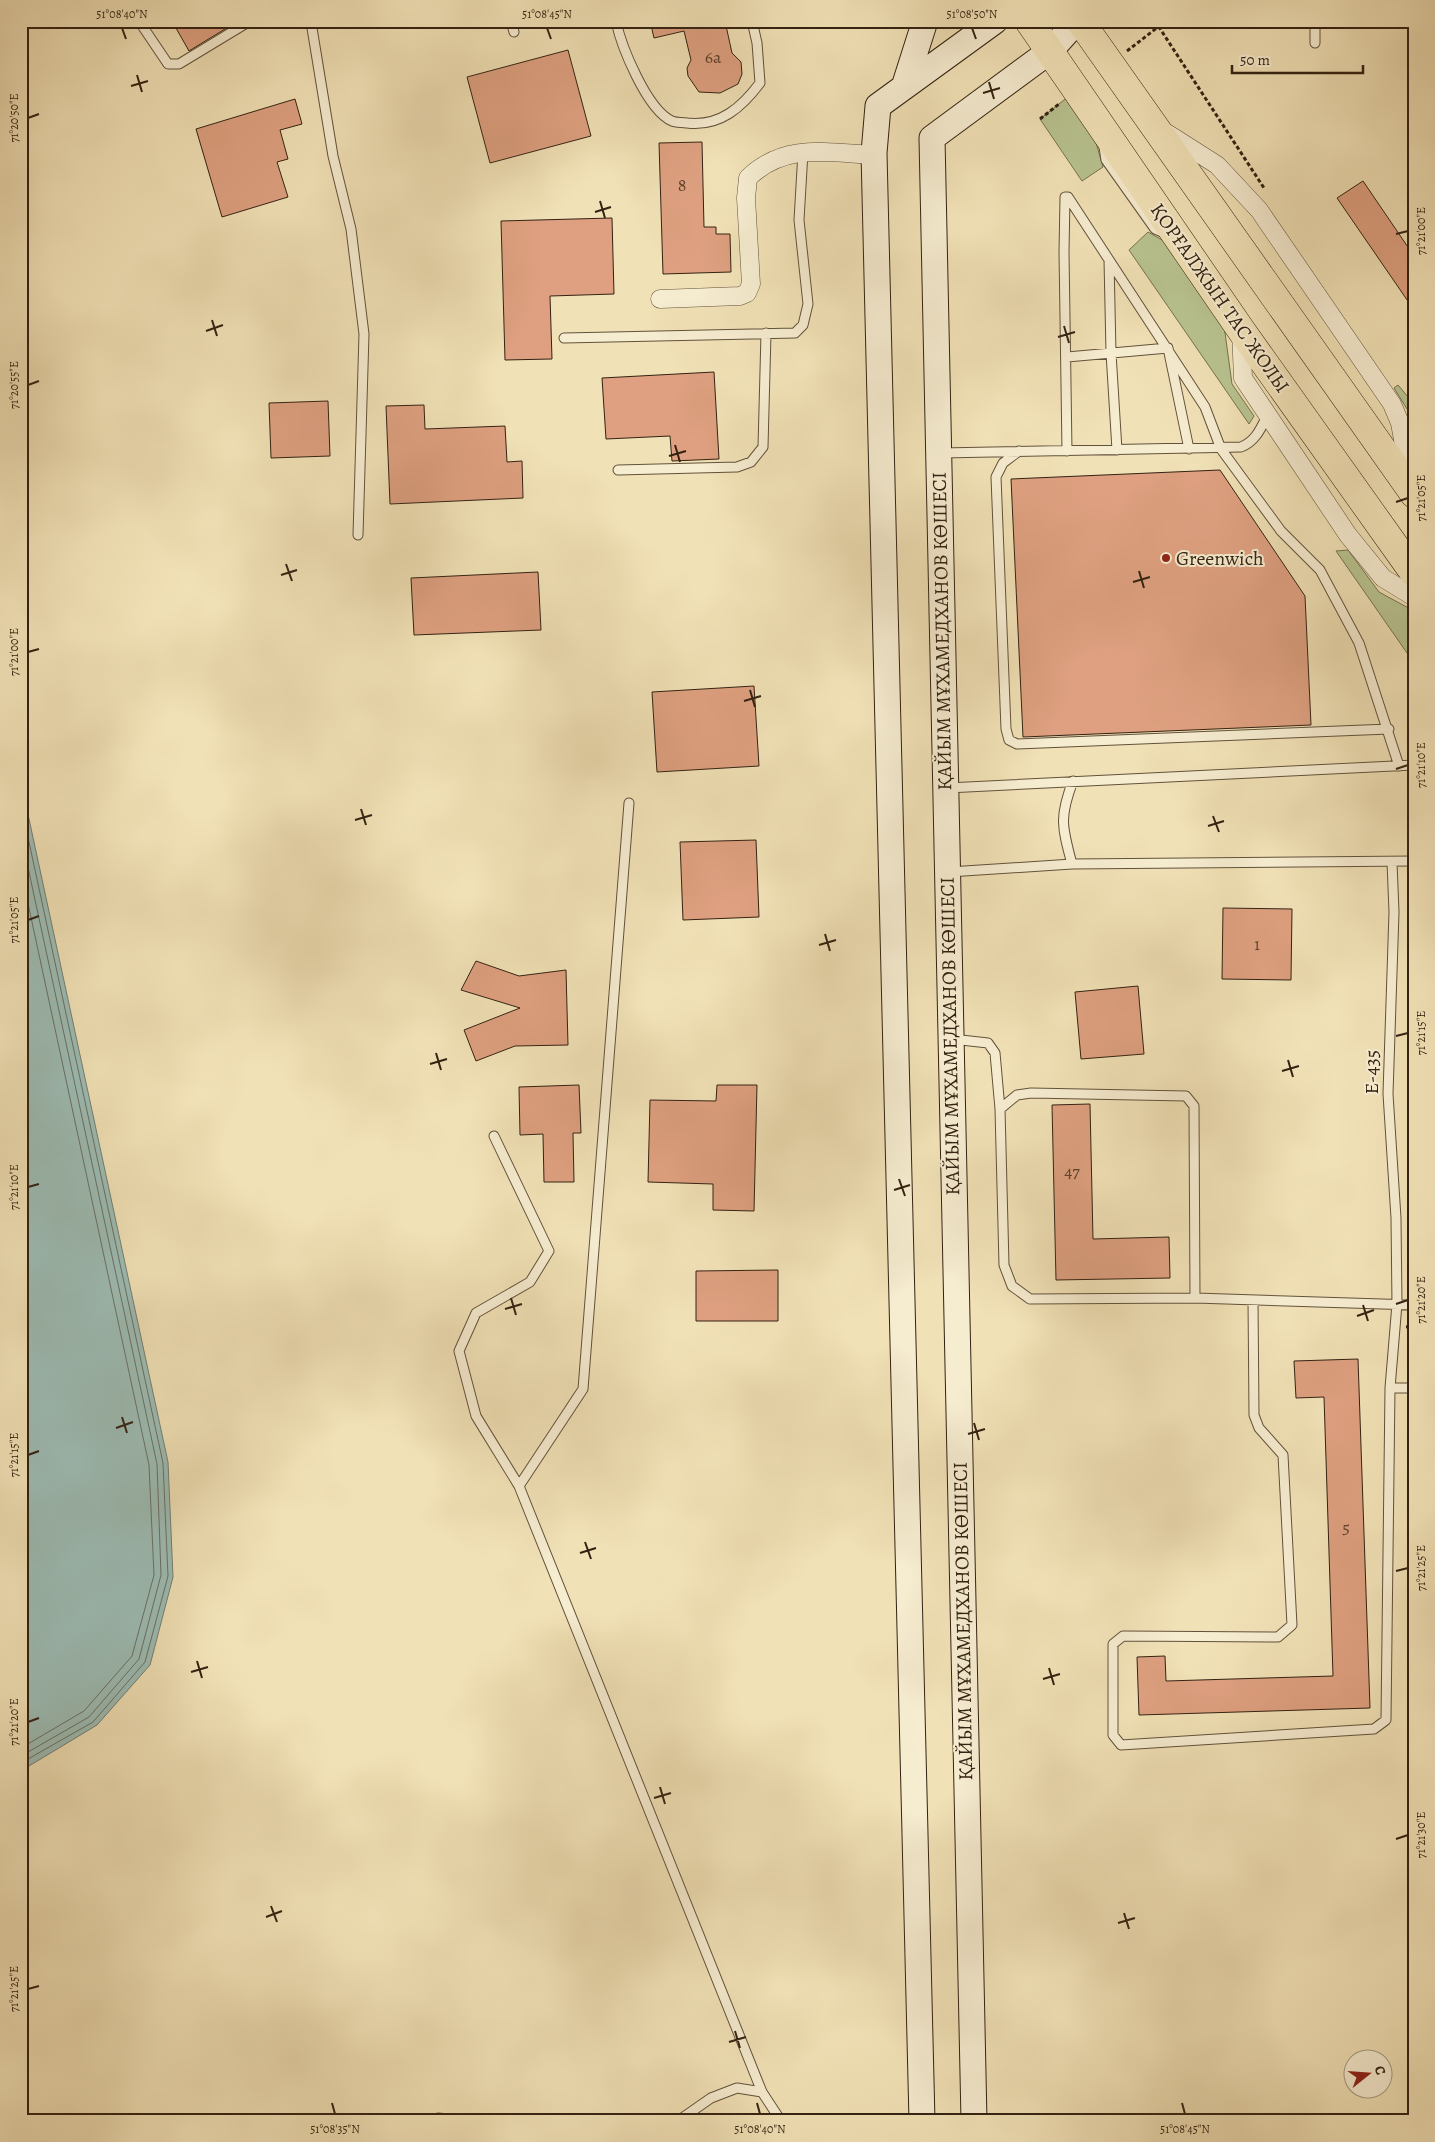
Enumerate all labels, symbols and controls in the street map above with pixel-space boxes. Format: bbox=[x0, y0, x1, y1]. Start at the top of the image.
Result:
text: 51°08'40"N bbox=[96, 6, 148, 22]
text: 51°08'45"N bbox=[522, 6, 572, 22]
text: 51°08'50"N bbox=[947, 6, 998, 22]
scale bar bbox=[1232, 42, 1364, 74]
house number: 6а bbox=[705, 45, 722, 69]
text: 50 m bbox=[1240, 50, 1270, 70]
text: 71°20'50"E bbox=[6, 93, 22, 143]
house number: 8 bbox=[678, 173, 686, 197]
street label: ҚОРҒАЛЖЫН ТАС ЖОЛЫ bbox=[1144, 198, 1296, 398]
text: 71°21'00"E bbox=[1413, 207, 1429, 255]
text: 71°20'55"E bbox=[6, 361, 22, 409]
street label: ҚАЙЫМ МҰХАМЕДХАНОВ КӨШЕСІ bbox=[926, 472, 958, 790]
text: 71°21'05"E bbox=[1413, 475, 1429, 521]
place label: Greenwich bbox=[1176, 545, 1264, 572]
marker: Greenwich bbox=[1160, 552, 1172, 564]
text: 71°21'00"E bbox=[6, 628, 22, 676]
text: 71°21'10"E bbox=[1413, 742, 1429, 788]
street label: ҚАЙЫМ МҰХАМЕДХАНОВ КӨШЕСІ bbox=[934, 877, 966, 1195]
text: 71°21'05"E bbox=[6, 897, 22, 943]
house number: 1 bbox=[1254, 932, 1260, 956]
text: 71°21'15"E bbox=[1413, 1011, 1429, 1055]
street label: Е-435 bbox=[1358, 1050, 1385, 1094]
house number: 47 bbox=[1064, 1159, 1080, 1183]
text: 71°21'10"E bbox=[6, 1164, 22, 1210]
text: 71°21'20"E bbox=[1413, 1276, 1429, 1324]
text: 71°21'15"E bbox=[6, 1433, 22, 1477]
street label: ҚАЙЫМ МҰХАМЕДХАНОВ КӨШЕСІ bbox=[947, 1462, 979, 1780]
house number: 5 bbox=[1342, 1515, 1350, 1539]
text: 71°21'25"E bbox=[1413, 1545, 1429, 1591]
text: 71°21'20"E bbox=[6, 1698, 22, 1746]
text: 71°21'30"E bbox=[1413, 1812, 1429, 1858]
text: 71°21'25"E bbox=[6, 1966, 22, 2012]
north arrow bbox=[1342, 2050, 1392, 2100]
text: С bbox=[1370, 2063, 1390, 2078]
text: 51°08'35"N bbox=[310, 2121, 360, 2137]
text: 51°08'40"N bbox=[734, 2121, 786, 2137]
text: 51°08'45"N bbox=[1160, 2121, 1210, 2137]

